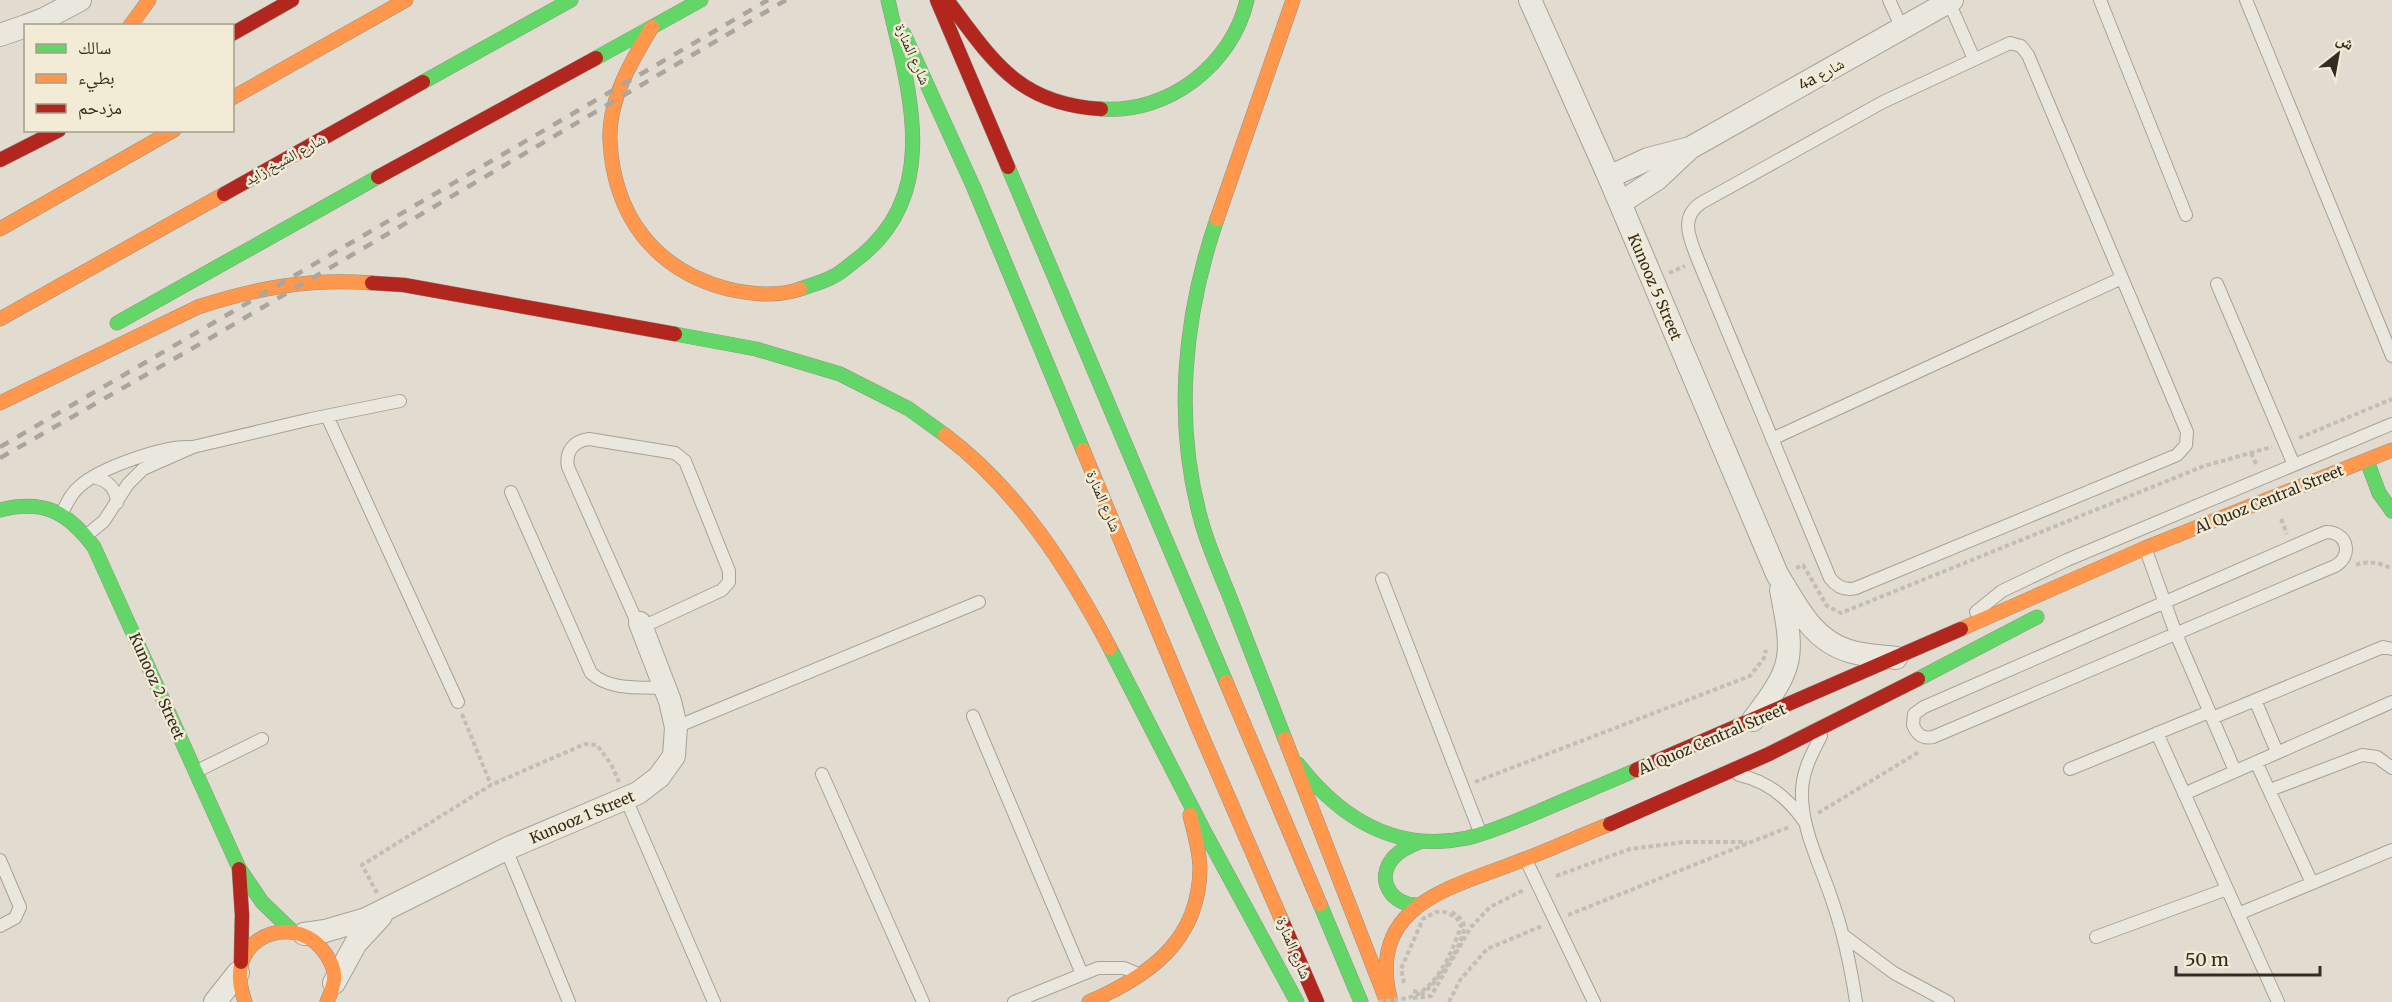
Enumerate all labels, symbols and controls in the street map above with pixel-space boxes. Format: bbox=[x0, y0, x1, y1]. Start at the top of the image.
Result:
street label: شارع المنارة bbox=[890, 20, 935, 88]
legend bbox=[24, 24, 234, 132]
north arrow bbox=[2308, 24, 2368, 84]
text: ش bbox=[2333, 28, 2358, 54]
text: سالك bbox=[78, 36, 111, 59]
street label: 4a شارع bbox=[1795, 54, 1848, 95]
text: بطيء bbox=[78, 66, 115, 93]
text: مزدحم bbox=[78, 96, 122, 120]
street label: شارع الشيخ زايد bbox=[241, 129, 329, 190]
street label: Kunooz 5 Street bbox=[1624, 231, 1686, 343]
street label: Al Quoz Central Street bbox=[2191, 460, 2346, 538]
street label: شارع المنارة bbox=[1082, 467, 1126, 535]
street label: Kunooz 2 Street bbox=[125, 630, 189, 742]
street label: Al Quoz Central Street bbox=[1634, 699, 1789, 779]
street label: Kunooz 1 Street bbox=[527, 786, 638, 848]
street label: شارع المنارة bbox=[1272, 914, 1316, 982]
scale bar bbox=[2176, 939, 2320, 977]
text: 50 m bbox=[2185, 948, 2229, 971]

